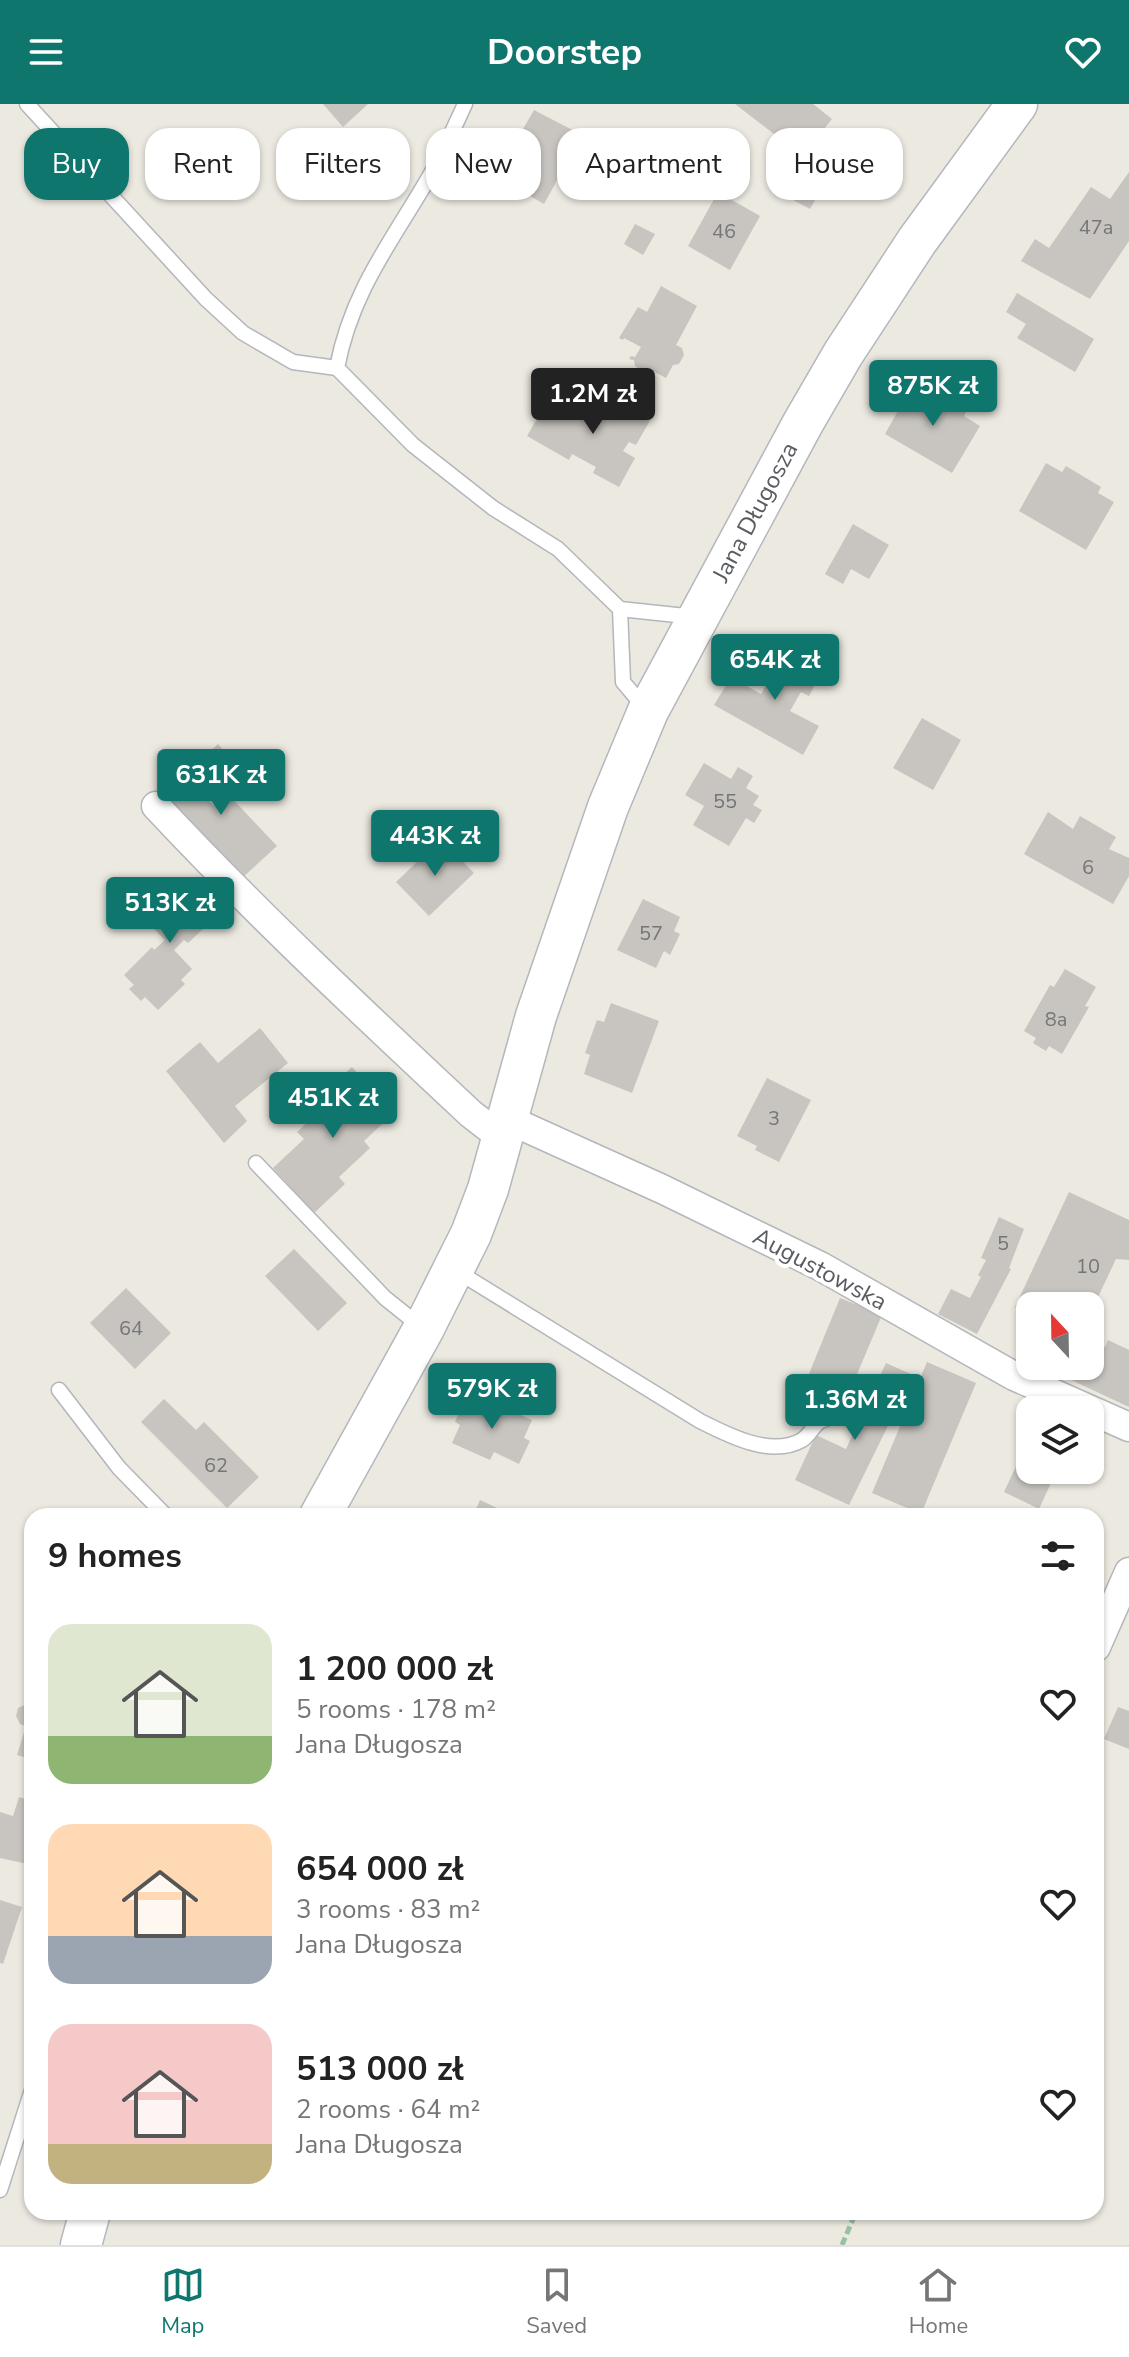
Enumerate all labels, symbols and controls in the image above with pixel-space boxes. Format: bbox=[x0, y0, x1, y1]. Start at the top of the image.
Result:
text: Doorstep bbox=[487, 28, 642, 77]
icon: menu bbox=[24, 30, 68, 74]
icon: heart bbox=[1061, 30, 1105, 74]
chip: Buy bbox=[24, 128, 129, 200]
chip: Rent bbox=[145, 128, 260, 200]
chip: Filters bbox=[276, 128, 410, 200]
chip: New bbox=[426, 128, 541, 200]
chip: Apartment bbox=[557, 128, 750, 200]
chip: House bbox=[766, 128, 903, 200]
house number: 47a bbox=[1079, 214, 1113, 241]
house number: 46 bbox=[712, 218, 736, 245]
pin: 875K zł bbox=[859, 360, 1007, 428]
pin: 1.2M zł bbox=[519, 368, 667, 436]
text: 875K zł bbox=[887, 368, 979, 403]
text: 1.2M zł bbox=[549, 376, 637, 411]
street label: Jana Długosza bbox=[704, 437, 805, 588]
pin: 654K zł bbox=[701, 634, 849, 702]
text: 654K zł bbox=[729, 642, 821, 677]
pin: 631K zł bbox=[147, 749, 295, 817]
text: 631K zł bbox=[175, 757, 267, 792]
house number: 55 bbox=[713, 788, 737, 815]
pin: 443K zł bbox=[361, 810, 509, 878]
text: 443K zł bbox=[389, 818, 481, 853]
house number: 6 bbox=[1082, 854, 1094, 881]
pin: 513K zł bbox=[96, 877, 244, 945]
text: 513K zł bbox=[124, 885, 216, 920]
house number: 57 bbox=[639, 920, 663, 947]
house number: 8a bbox=[1045, 1006, 1067, 1033]
pin: 451K zł bbox=[259, 1072, 407, 1140]
text: 451K zł bbox=[287, 1080, 379, 1115]
house number: 3 bbox=[768, 1105, 780, 1132]
street label: Augustowska bbox=[747, 1220, 893, 1318]
house number: 5 bbox=[997, 1230, 1009, 1257]
house number: 10 bbox=[1076, 1253, 1100, 1280]
north arrow bbox=[1016, 1292, 1104, 1380]
map controls bbox=[1016, 1292, 1104, 1484]
house number: 64 bbox=[119, 1315, 143, 1342]
pin: 579K zł bbox=[418, 1363, 566, 1431]
text: 579K zł bbox=[446, 1371, 538, 1406]
pin: 1.36M zł bbox=[772, 1374, 938, 1442]
text: 1.36M zł bbox=[803, 1382, 907, 1417]
button: layers bbox=[1016, 1396, 1104, 1484]
house number: 62 bbox=[204, 1452, 228, 1479]
text: 9 homes bbox=[48, 1533, 182, 1579]
icon: filters bbox=[1036, 1534, 1080, 1578]
text: 1 200 000 zł bbox=[296, 1646, 493, 1692]
icon: home bbox=[112, 1656, 208, 1752]
icon: heart bbox=[1036, 1682, 1080, 1726]
text: 5 rooms · 178 m² bbox=[296, 1692, 496, 1727]
text: Jana Długosza bbox=[296, 1727, 463, 1762]
text: 654 000 zł bbox=[296, 1846, 464, 1892]
icon: home bbox=[112, 1856, 208, 1952]
icon: heart bbox=[1036, 1882, 1080, 1926]
text: 3 rooms · 83 m² bbox=[296, 1892, 480, 1927]
text: Jana Długosza bbox=[296, 1927, 463, 1962]
text: 513 000 zł bbox=[296, 2046, 464, 2092]
icon: home bbox=[112, 2056, 208, 2152]
icon: heart bbox=[1036, 2082, 1080, 2126]
text: 2 rooms · 64 m² bbox=[296, 2092, 480, 2127]
text: Jana Długosza bbox=[296, 2127, 463, 2162]
tab: Map bbox=[161, 2263, 205, 2341]
tab: Saved bbox=[526, 2263, 587, 2341]
tab: Home bbox=[909, 2263, 968, 2341]

